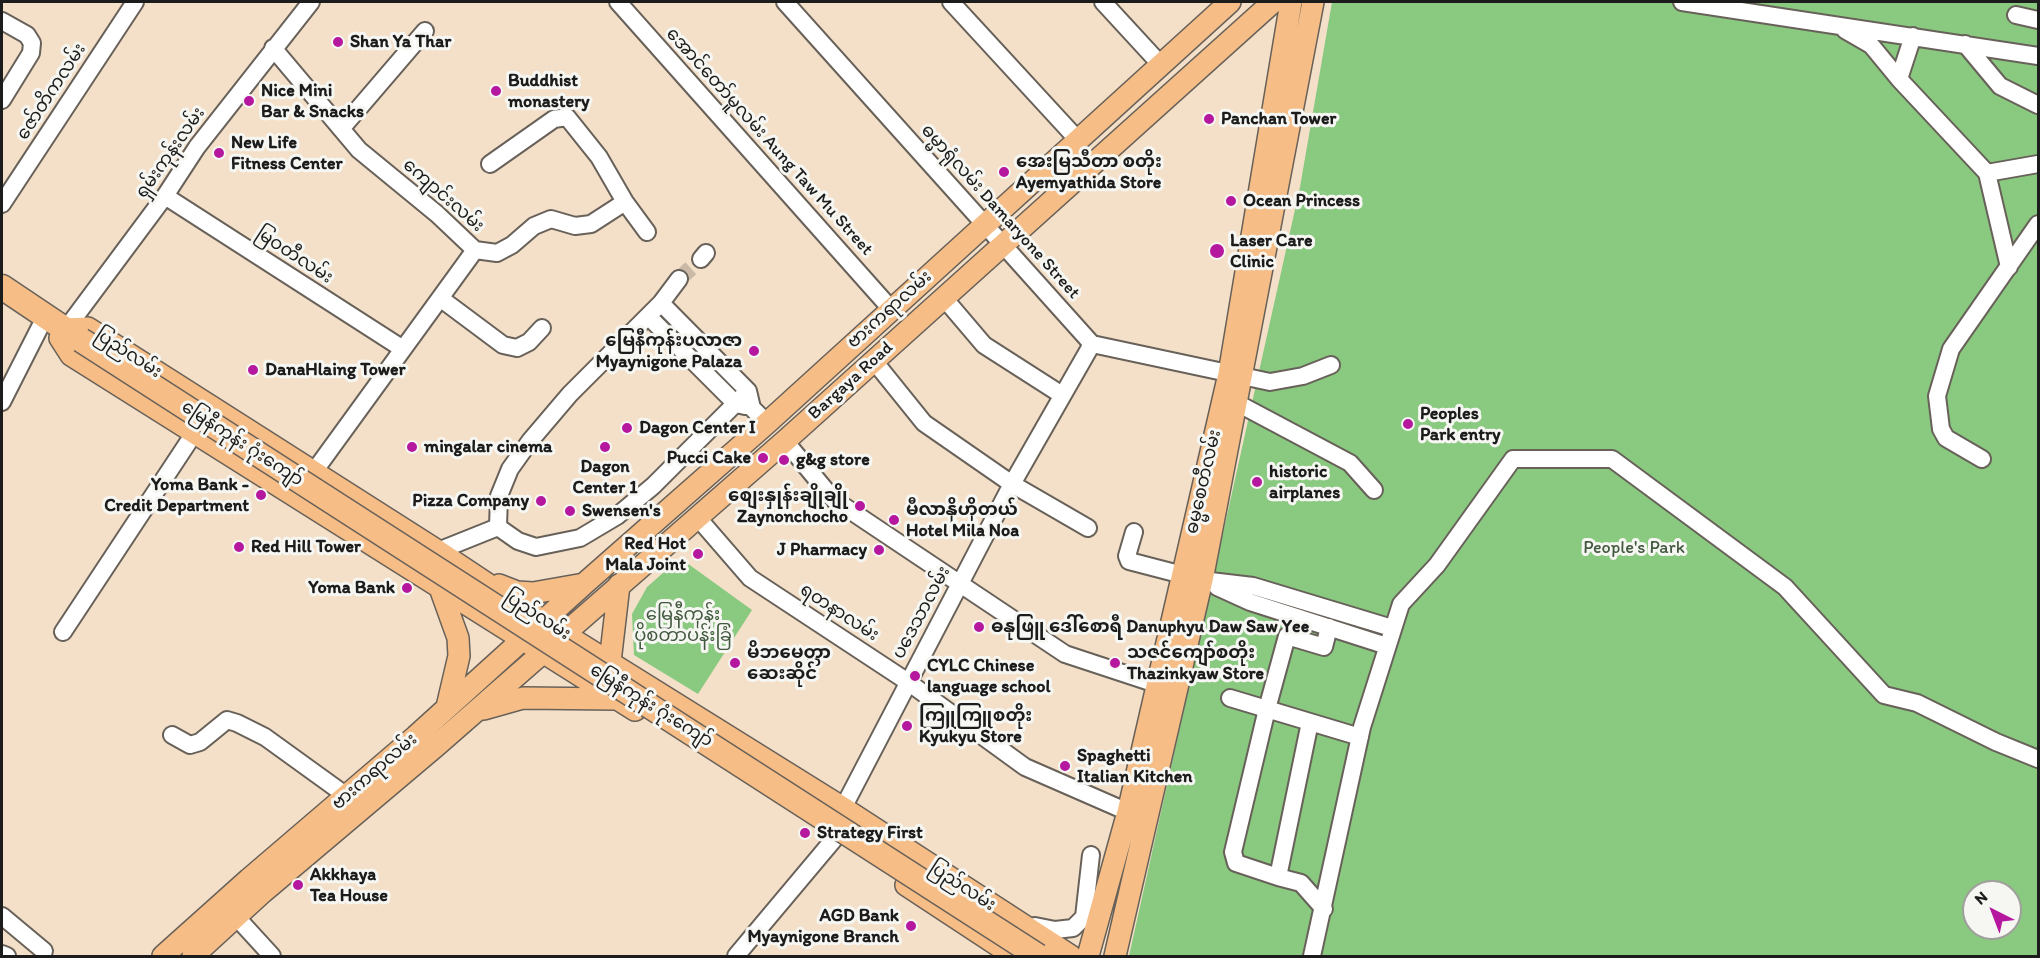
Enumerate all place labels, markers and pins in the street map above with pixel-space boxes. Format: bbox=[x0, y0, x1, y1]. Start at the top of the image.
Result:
place label: Shan Ya Thar bbox=[350, 31, 451, 53]
marker: Shan Ya Thar bbox=[331, 35, 345, 49]
place label: Buddhist monastery bbox=[508, 70, 590, 112]
place label: Nice Mini Bar & Snacks bbox=[261, 80, 364, 122]
marker: Buddhist monastery bbox=[489, 84, 503, 98]
marker: Nice Mini Bar & Snacks bbox=[242, 94, 256, 108]
place label: Panchan Tower bbox=[1221, 108, 1336, 130]
marker: Panchan Tower bbox=[1202, 112, 1216, 126]
place label: New Life Fitness Center bbox=[231, 132, 343, 174]
marker: New Life Fitness Center bbox=[212, 146, 226, 160]
place label: အေးမြသီတာ စတိုး Ayemyathida Store bbox=[1016, 151, 1162, 194]
marker: အေးမြသီတာ စတိုး Ayemyathida Store bbox=[997, 165, 1011, 179]
place label: Ocean Princess bbox=[1243, 190, 1360, 212]
marker: Ocean Princess bbox=[1224, 194, 1238, 208]
place label: Laser Care Clinic bbox=[1230, 230, 1313, 272]
marker: Laser Care Clinic bbox=[1208, 242, 1226, 260]
place label: မြေနီကုန်းပလာဇာ Myaynigone Palaza bbox=[596, 330, 742, 372]
marker: မြေနီကုန်းပလာဇာ Myaynigone Palaza bbox=[747, 344, 761, 358]
place label: DanaHlaing Tower bbox=[265, 359, 405, 381]
marker: DanaHlaing Tower bbox=[246, 363, 260, 377]
place label: Peoples Park entry bbox=[1420, 403, 1501, 446]
place label: Dagon Center I bbox=[639, 417, 756, 439]
marker: Peoples Park entry bbox=[1401, 417, 1415, 431]
marker: Dagon Center I bbox=[620, 421, 634, 435]
place label: mingalar cinema bbox=[424, 436, 552, 458]
marker: mingalar cinema bbox=[405, 440, 419, 454]
marker: Dagon Center 1 bbox=[598, 440, 612, 454]
place label: Pucci Cake bbox=[667, 447, 751, 469]
place label: g&g store bbox=[796, 449, 870, 471]
marker: Pucci Cake bbox=[756, 451, 770, 465]
marker: g&g store bbox=[777, 453, 791, 467]
place label: Dagon Center 1 bbox=[572, 456, 638, 498]
place label: historic airplanes bbox=[1269, 461, 1340, 504]
place label: Yoma Bank - Credit Department bbox=[104, 474, 249, 516]
marker: historic airplanes bbox=[1250, 475, 1264, 489]
place label: စျေးနှုန်းချိုချို Zaynonchocho bbox=[728, 485, 848, 528]
marker: Yoma Bank - Credit Department bbox=[254, 488, 268, 502]
place label: Pizza Company bbox=[412, 490, 529, 512]
marker: Pizza Company bbox=[534, 494, 548, 508]
marker: စျေးနှုန်းချိုချို Zaynonchocho bbox=[853, 499, 867, 513]
place label: မီလာနိုဟိုတယ် Hotel Mila Noa bbox=[906, 499, 1019, 542]
place label: Swensen's bbox=[582, 500, 661, 522]
marker: Swensen's bbox=[563, 504, 577, 518]
marker: မီလာနိုဟိုတယ် Hotel Mila Noa bbox=[887, 513, 901, 527]
place label: Red Hot Mala Joint bbox=[605, 533, 686, 576]
place label: Red Hill Tower bbox=[251, 536, 361, 558]
place label: J Pharmacy bbox=[777, 539, 867, 561]
marker: Red Hill Tower bbox=[232, 540, 246, 554]
marker: J Pharmacy bbox=[872, 543, 886, 557]
marker: Red Hot Mala Joint bbox=[691, 547, 705, 561]
place label: Yoma Bank bbox=[308, 577, 395, 599]
marker: Yoma Bank bbox=[400, 581, 414, 595]
place label: ဓနုဖြူ ဒေါ်စောရီ Danuphyu Daw Saw Yee bbox=[991, 616, 1309, 638]
marker: ဓနုဖြူ ဒေါ်စောရီ Danuphyu Daw Saw Yee bbox=[972, 620, 986, 634]
place label: မိဘမေတ္တာ ဆေးဆိုင် bbox=[747, 642, 831, 684]
place label: သဇင်ကျော်စတိုး Thazinkyaw Store bbox=[1127, 642, 1264, 684]
place label: CYLC Chinese language school bbox=[927, 655, 1051, 698]
marker: မိဘမေတ္တာ ဆေးဆိုင် bbox=[728, 656, 742, 670]
marker: သဇင်ကျော်စတိုး Thazinkyaw Store bbox=[1108, 656, 1122, 670]
marker: CYLC Chinese language school bbox=[908, 669, 922, 683]
place label: ကြူကြူစတိုး Kyukyu Store bbox=[919, 705, 1032, 748]
marker: ကြူကြူစတိုး Kyukyu Store bbox=[900, 719, 914, 733]
place label: Spaghetti Italian Kitchen bbox=[1077, 745, 1193, 788]
marker: Spaghetti Italian Kitchen bbox=[1058, 759, 1072, 773]
place label: Strategy First bbox=[817, 822, 923, 844]
marker: Strategy First bbox=[798, 826, 812, 840]
place label: Akkhaya Tea House bbox=[310, 864, 388, 906]
marker: Akkhaya Tea House bbox=[291, 878, 305, 892]
place label: AGD Bank Myaynigone Branch bbox=[747, 905, 899, 948]
marker: AGD Bank Myaynigone Branch bbox=[904, 919, 918, 933]

